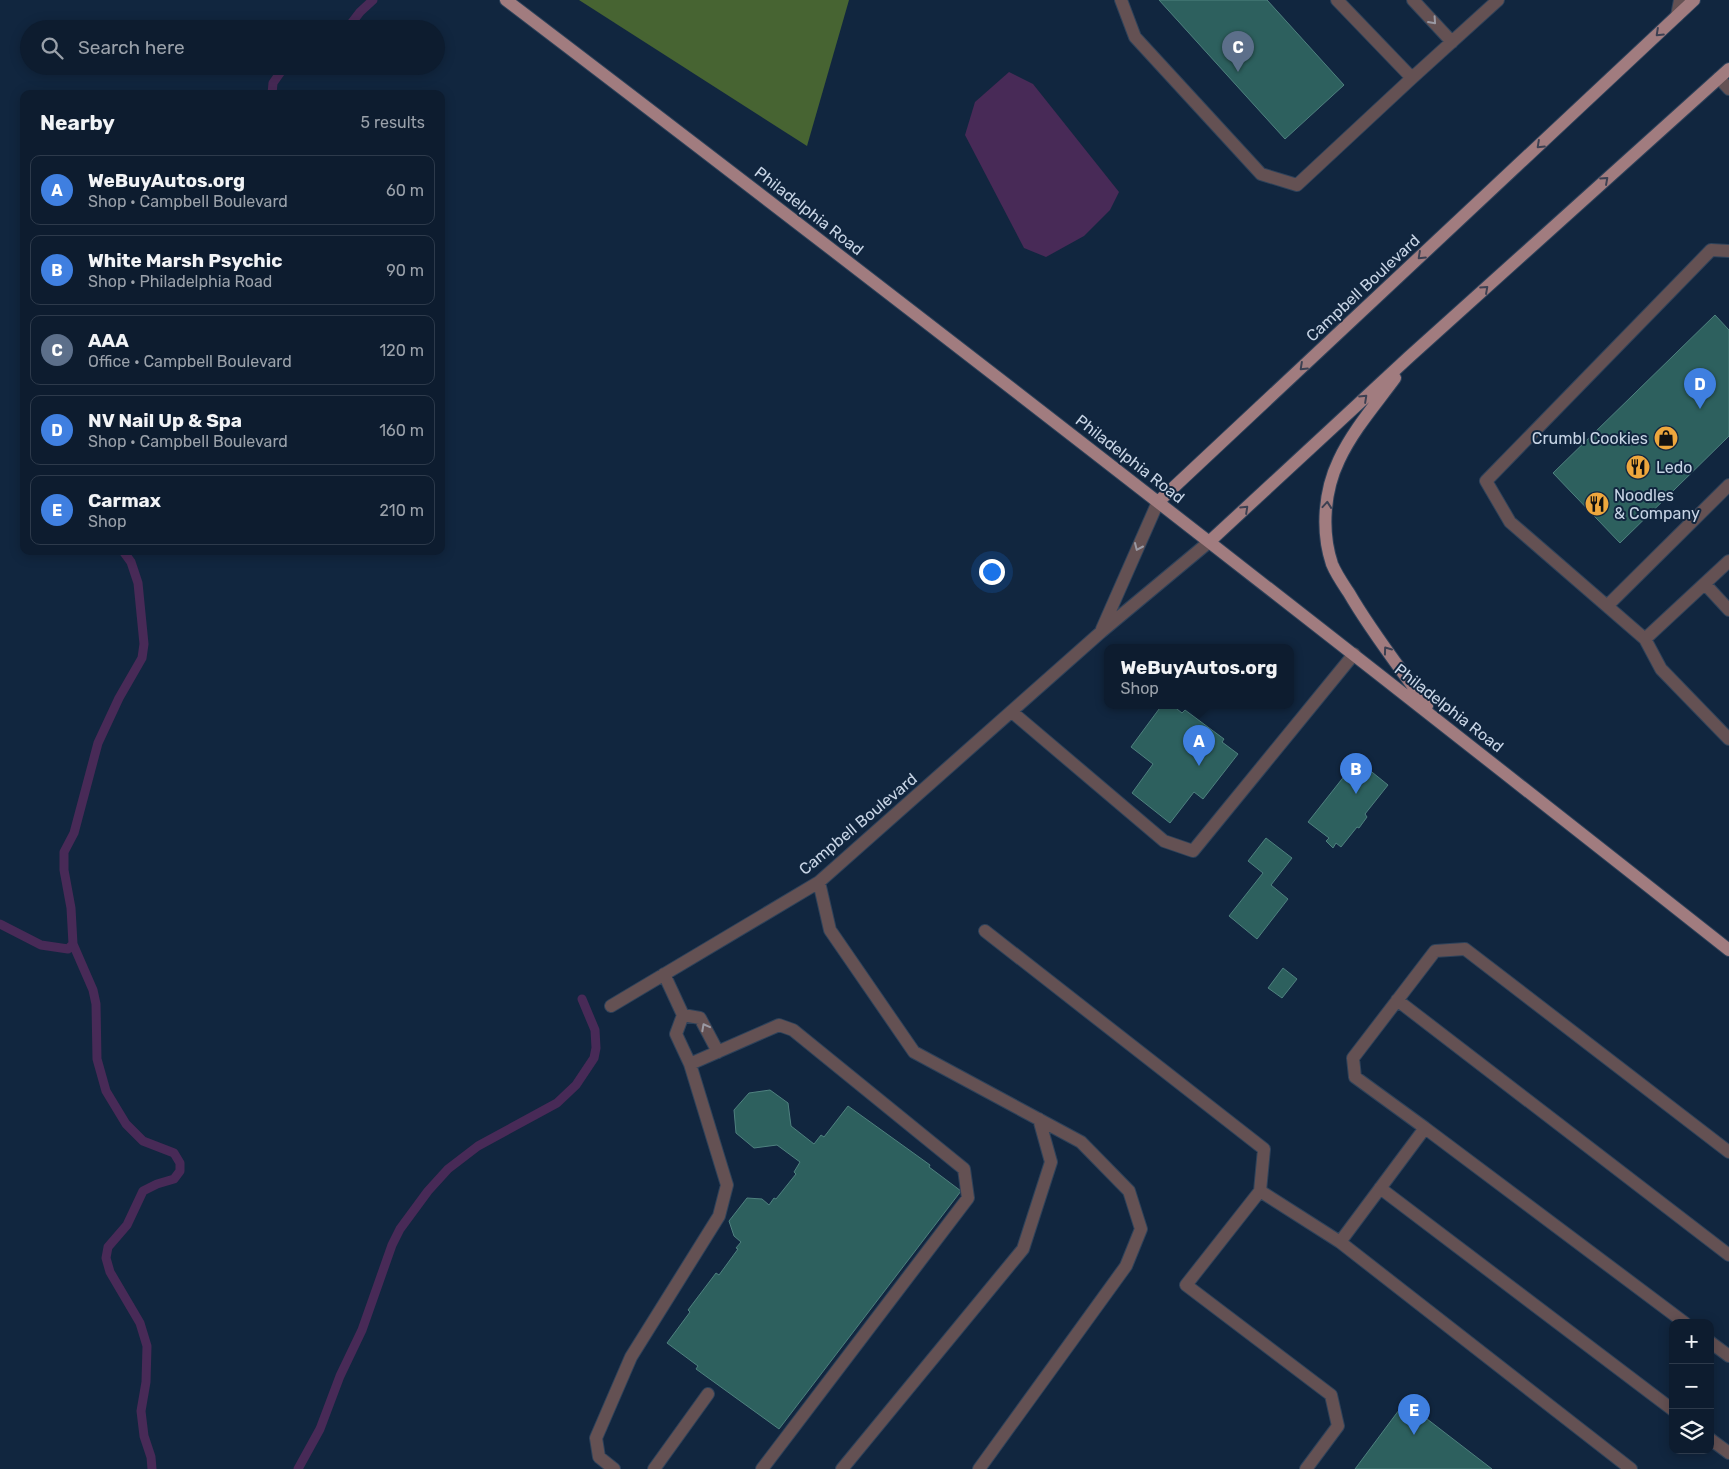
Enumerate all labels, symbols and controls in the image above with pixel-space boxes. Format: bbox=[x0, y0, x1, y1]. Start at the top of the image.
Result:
one-way arrow bbox=[1427, 15, 1436, 24]
search box bbox=[20, 20, 445, 75]
one-way arrow bbox=[1655, 27, 1664, 36]
pin: C bbox=[1222, 31, 1254, 72]
icon: search bbox=[38, 34, 66, 62]
text: Search here bbox=[78, 36, 185, 59]
text: Nearby bbox=[40, 110, 115, 135]
text: 5 results bbox=[361, 113, 425, 132]
one-way arrow bbox=[1537, 139, 1546, 148]
street label: Philadelphia Road bbox=[751, 163, 867, 259]
text: WeBuyAutos.org bbox=[88, 169, 245, 192]
one-way arrow bbox=[1600, 177, 1609, 186]
text: A bbox=[51, 181, 63, 200]
text: 60 m bbox=[386, 181, 424, 200]
text: Shop · Campbell Boulevard bbox=[88, 192, 288, 211]
street label: Campbell Boulevard bbox=[1302, 230, 1424, 346]
text: White Marsh Psychic bbox=[88, 249, 282, 272]
one-way arrow bbox=[1418, 250, 1427, 259]
text: B bbox=[51, 261, 63, 280]
text: 90 m bbox=[386, 261, 424, 280]
text: Shop · Philadelphia Road bbox=[88, 272, 272, 291]
one-way arrow bbox=[1479, 286, 1488, 295]
text: AAA bbox=[88, 329, 129, 352]
text: C bbox=[51, 341, 63, 360]
text: 120 m bbox=[379, 341, 424, 360]
text: Office · Campbell Boulevard bbox=[88, 352, 292, 371]
one-way arrow bbox=[1299, 361, 1308, 370]
pin: D bbox=[1684, 368, 1716, 409]
one-way arrow bbox=[1359, 395, 1368, 404]
text: NV Nail Up & Spa bbox=[88, 409, 242, 432]
street label: Philadelphia Road bbox=[1072, 411, 1188, 507]
text: D bbox=[51, 421, 63, 440]
text: 160 m bbox=[379, 421, 424, 440]
shop icon: Crumbl Cookies bbox=[1653, 425, 1679, 451]
place label: Crumbl Cookies bbox=[1532, 429, 1648, 448]
text: Shop · Campbell Boulevard bbox=[88, 432, 288, 451]
restaurant icon: Ledo bbox=[1625, 454, 1651, 480]
place label: Ledo bbox=[1656, 458, 1693, 477]
place label: Noodles & Company bbox=[1614, 486, 1700, 523]
text: Carmax bbox=[88, 489, 161, 512]
restaurant icon: Noodles & Company bbox=[1584, 491, 1610, 517]
one-way arrow bbox=[1321, 500, 1332, 508]
text: E bbox=[52, 501, 62, 520]
text: 210 m bbox=[379, 501, 424, 520]
one-way arrow bbox=[1239, 506, 1248, 515]
text: Shop bbox=[88, 512, 126, 531]
one-way arrow bbox=[1134, 542, 1145, 551]
your location bbox=[979, 559, 1005, 585]
popup bbox=[1104, 644, 1294, 709]
one-way arrow bbox=[1384, 646, 1393, 656]
text: WeBuyAutos.org bbox=[1120, 656, 1278, 679]
street label: Philadelphia Road bbox=[1391, 660, 1507, 756]
text: Shop bbox=[1120, 679, 1159, 698]
pin: A bbox=[1183, 725, 1215, 766]
pin: B bbox=[1340, 753, 1372, 794]
street label: Campbell Boulevard bbox=[795, 769, 921, 879]
one-way arrow bbox=[701, 1024, 711, 1033]
map controls bbox=[1669, 1319, 1714, 1454]
button: + bbox=[1669, 1319, 1714, 1364]
button: − bbox=[1669, 1364, 1714, 1409]
pin: E bbox=[1398, 1394, 1430, 1435]
button: layers bbox=[1669, 1409, 1714, 1454]

